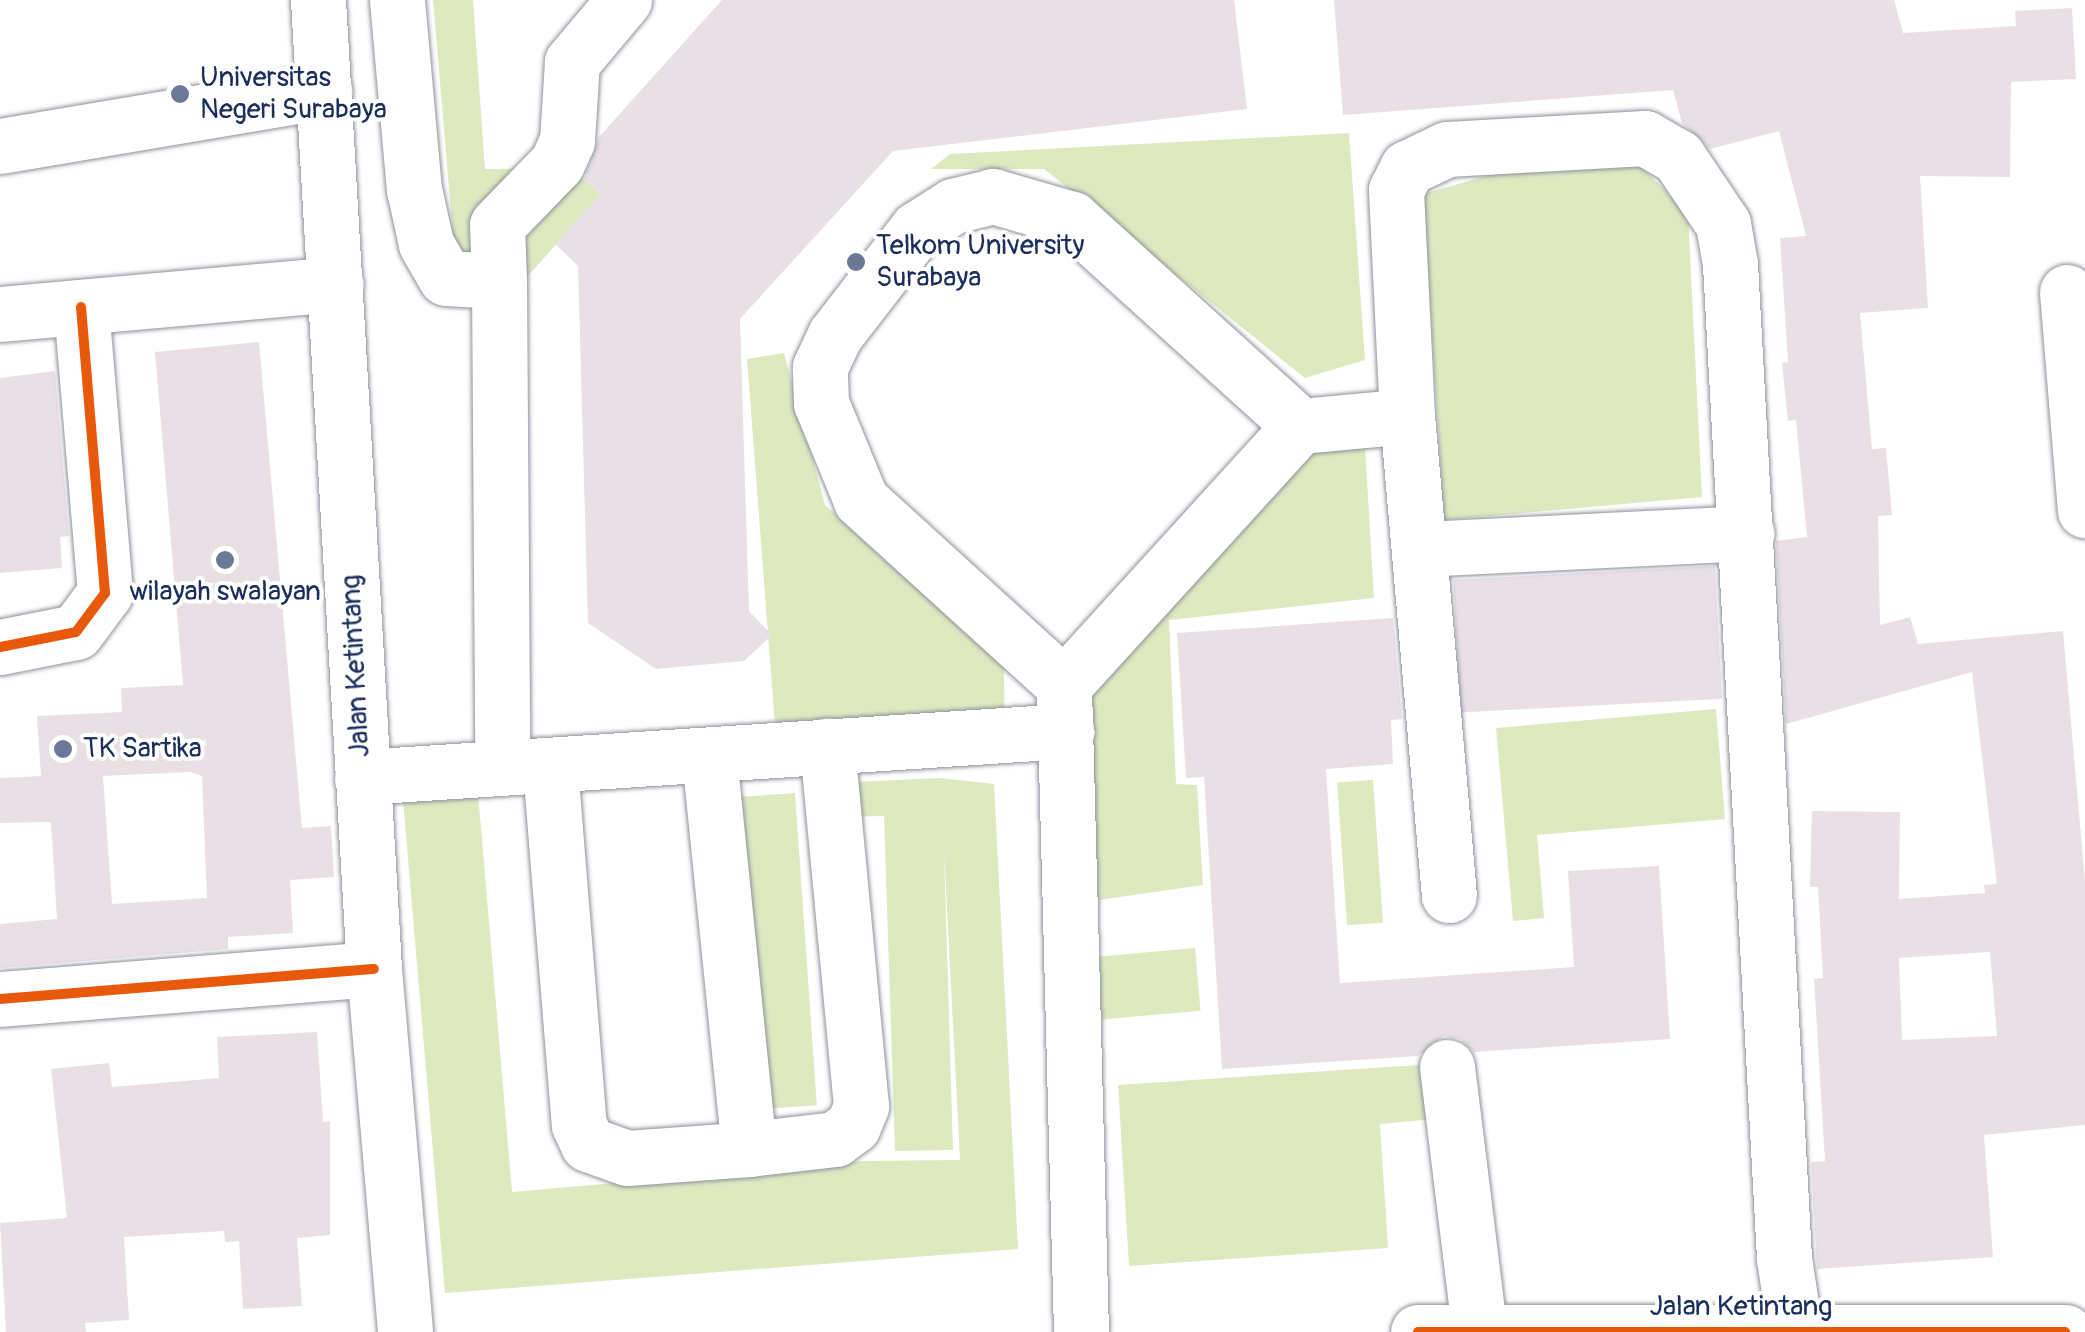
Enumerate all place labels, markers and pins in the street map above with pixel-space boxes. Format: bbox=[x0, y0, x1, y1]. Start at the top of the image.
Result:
place label: Universitas Negeri Surabaya bbox=[200, 61, 387, 127]
marker: Universitas Negeri Surabaya bbox=[169, 83, 191, 105]
place label: Telkom University Surabaya bbox=[876, 229, 1084, 295]
marker: Telkom University Surabaya bbox=[845, 251, 867, 273]
marker: wilayah swalayan bbox=[214, 549, 236, 571]
place label: wilayah swalayan bbox=[129, 575, 321, 609]
place label: TK Sartika bbox=[83, 732, 202, 766]
marker: TK Sartika bbox=[52, 738, 74, 760]

